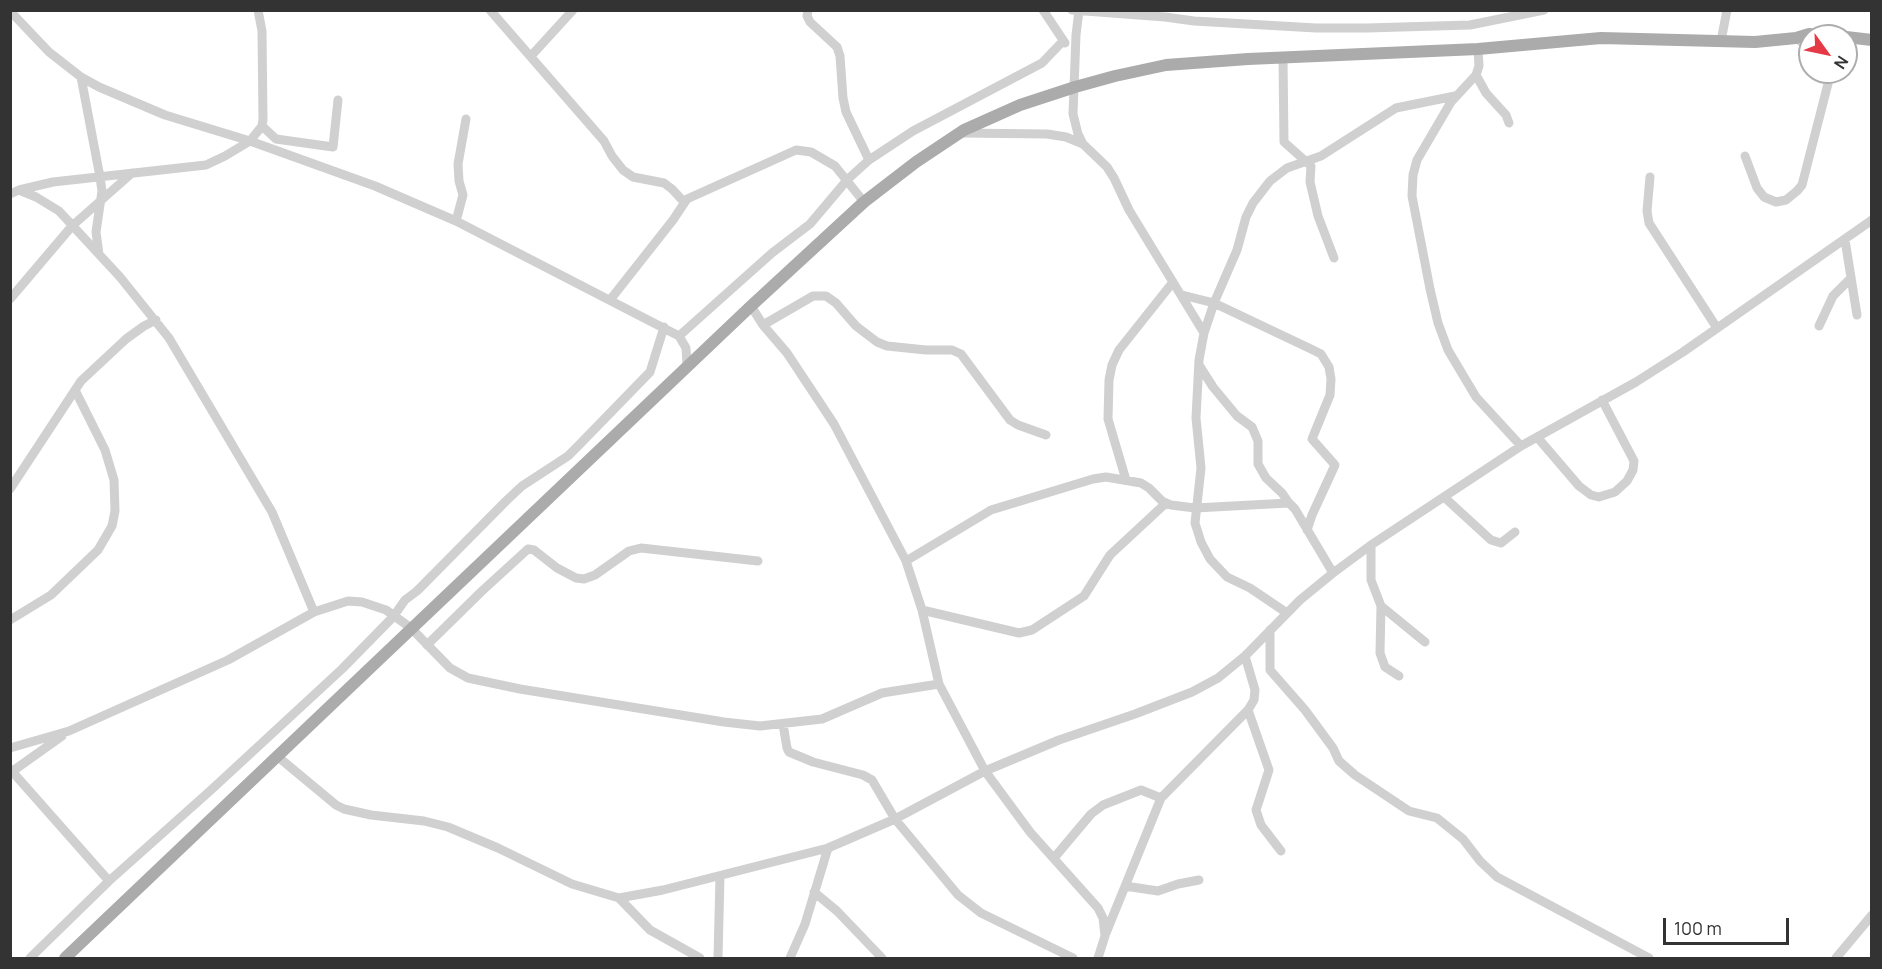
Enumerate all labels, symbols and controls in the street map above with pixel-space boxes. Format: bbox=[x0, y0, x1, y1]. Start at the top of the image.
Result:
north arrow bbox=[1798, 24, 1858, 84]
text: N bbox=[1829, 52, 1854, 74]
scale bar bbox=[1666, 906, 1792, 944]
text: 100 m bbox=[1674, 916, 1722, 940]

